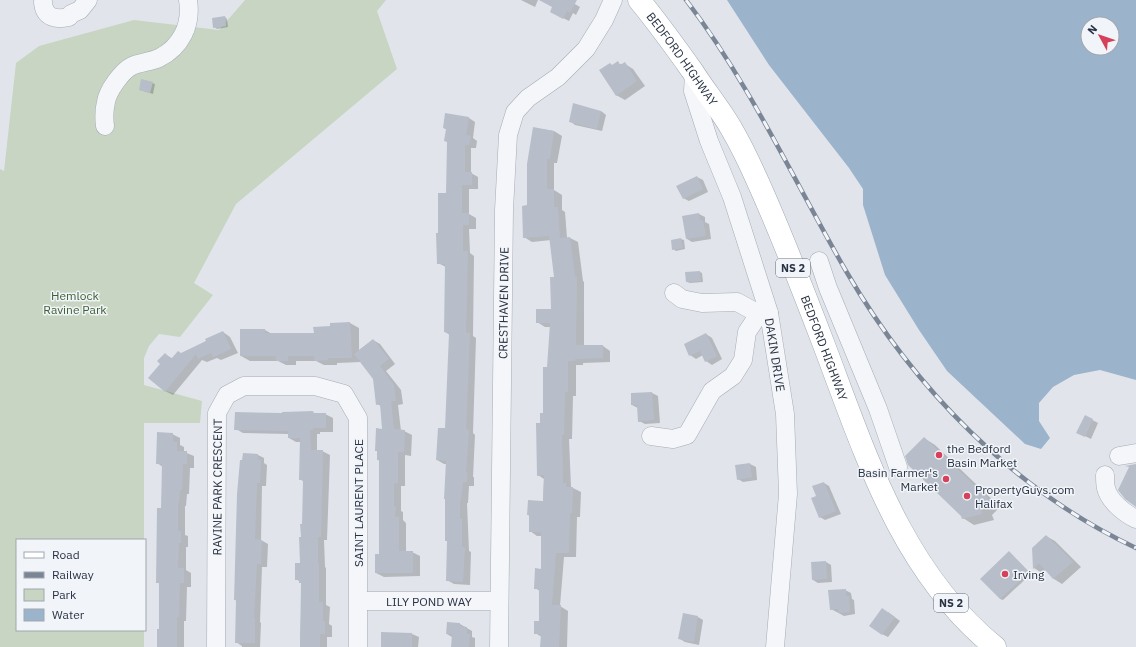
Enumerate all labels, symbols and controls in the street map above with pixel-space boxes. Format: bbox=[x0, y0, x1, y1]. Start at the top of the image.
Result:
street label: BEDFORD HIGHWAY bbox=[644, 9, 721, 108]
north arrow bbox=[1080, 16, 1120, 56]
text: N bbox=[1084, 22, 1100, 37]
street label: CRESTHAVEN DRIVE bbox=[495, 247, 511, 359]
road number: NS 2 bbox=[776, 259, 810, 277]
park label: Hemlock Ravine Park bbox=[43, 288, 107, 317]
street label: BEDFORD HIGHWAY bbox=[798, 293, 852, 403]
street label: DAKIN DRIVE bbox=[762, 317, 789, 392]
street label: RAVINE PARK CRESCENT bbox=[209, 418, 224, 555]
street label: SAINT LAURENT PLACE bbox=[351, 439, 366, 567]
place label: the Bedford Basin Market bbox=[947, 441, 1017, 470]
marker: the Bedford Basin Market bbox=[934, 450, 944, 460]
place label: Basin Farmer's Market bbox=[858, 465, 938, 494]
marker: Basin Farmer's Market bbox=[941, 474, 951, 484]
place label: PropertyGuys.com Halifax bbox=[975, 482, 1075, 511]
marker: PropertyGuys.com Halifax bbox=[962, 491, 972, 501]
legend bbox=[16, 539, 146, 631]
text: Road bbox=[52, 547, 80, 562]
text: Railway bbox=[52, 567, 94, 582]
place label: Irving bbox=[1013, 567, 1045, 582]
marker: Irving bbox=[1000, 569, 1010, 579]
text: Park bbox=[52, 587, 77, 602]
street label: LILY POND WAY bbox=[386, 594, 472, 609]
road number: NS 2 bbox=[934, 594, 968, 612]
text: Water bbox=[52, 607, 85, 622]

